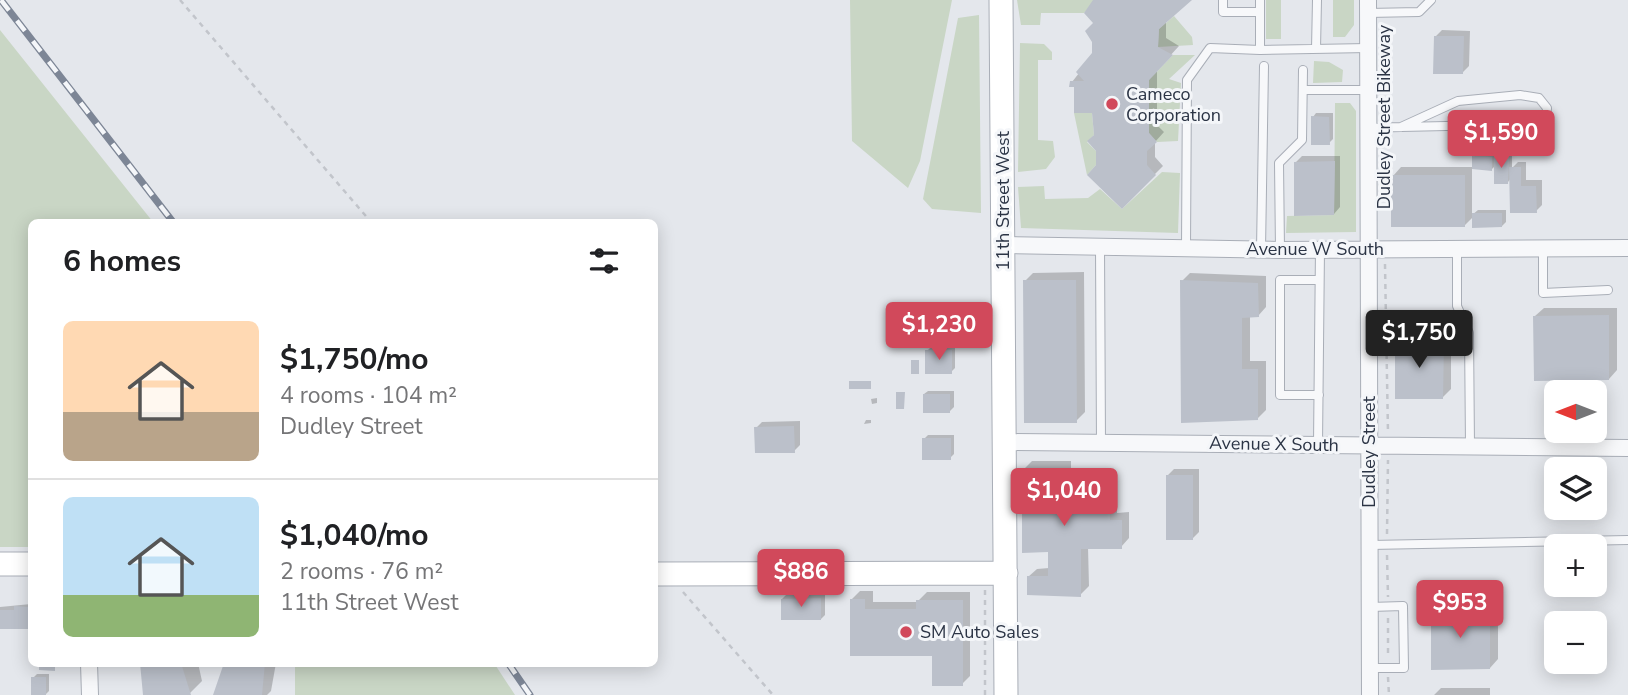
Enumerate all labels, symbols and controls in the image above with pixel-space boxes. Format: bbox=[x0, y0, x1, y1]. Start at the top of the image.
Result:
street label: Dudley Street Bikeway bbox=[1372, 24, 1396, 209]
place label: Cameco Corporation bbox=[1126, 82, 1221, 127]
marker: Cameco Corporation bbox=[1104, 96, 1120, 112]
pin: $1,590 bbox=[1444, 110, 1558, 170]
text: $1,590 bbox=[1464, 117, 1538, 148]
street label: 11th Street West bbox=[991, 130, 1015, 271]
street label: Avenue W South bbox=[1246, 237, 1384, 261]
text: 6 homes bbox=[63, 241, 181, 282]
icon: filters bbox=[585, 242, 623, 280]
pin: $1,230 bbox=[882, 302, 996, 362]
text: $1,230 bbox=[902, 309, 976, 340]
pin: $1,750 bbox=[1362, 310, 1476, 370]
text: $1,750 bbox=[1382, 317, 1456, 348]
text: $1,750/mo bbox=[280, 339, 429, 380]
icon: home bbox=[119, 349, 203, 433]
text: 4 rooms · 104 m² bbox=[280, 380, 457, 411]
north arrow bbox=[1544, 380, 1606, 443]
map controls bbox=[1544, 380, 1607, 674]
street label: Dudley Street bbox=[1357, 395, 1381, 508]
text: Dudley Street bbox=[280, 411, 423, 442]
street label: Avenue X South bbox=[1209, 431, 1339, 457]
button: layers bbox=[1544, 457, 1607, 520]
pin: $1,040 bbox=[1007, 468, 1121, 528]
text: $1,040 bbox=[1027, 475, 1101, 506]
text: $1,040/mo bbox=[280, 515, 429, 556]
icon: home bbox=[119, 525, 203, 609]
button: + bbox=[1544, 534, 1607, 597]
pin: $886 bbox=[760, 550, 842, 609]
text: 2 rooms · 76 m² bbox=[280, 556, 443, 587]
text: $886 bbox=[773, 556, 829, 587]
pin: $953 bbox=[1419, 580, 1501, 640]
text: 11th Street West bbox=[280, 587, 459, 618]
text: $953 bbox=[1432, 587, 1488, 618]
button: − bbox=[1544, 611, 1607, 674]
place label: SM Auto Sales bbox=[920, 620, 1039, 644]
marker: SM Auto Sales bbox=[898, 624, 914, 640]

